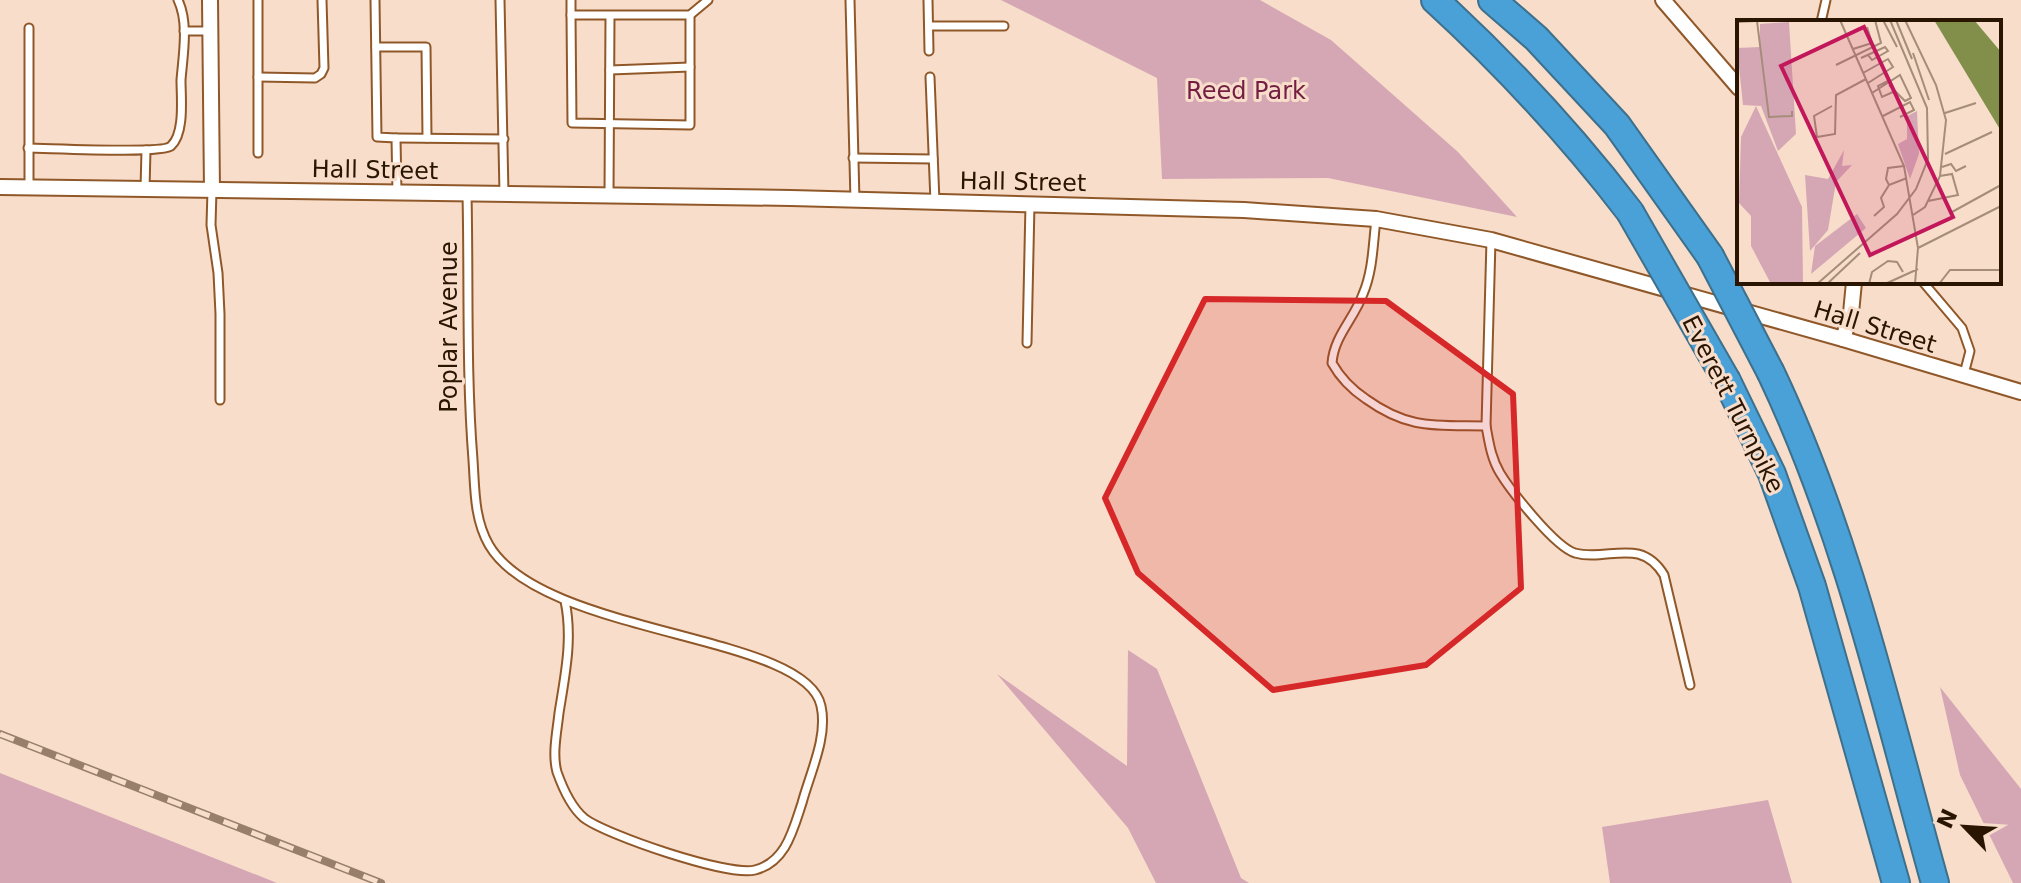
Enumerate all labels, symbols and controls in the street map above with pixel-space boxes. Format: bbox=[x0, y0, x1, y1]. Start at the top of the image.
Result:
inset map bbox=[1737, 20, 2001, 284]
park label: Reed Park bbox=[1186, 77, 1306, 105]
street label: Hall Street bbox=[311, 155, 439, 185]
street label: Hall Street bbox=[959, 167, 1087, 197]
street label: Poplar Avenue bbox=[435, 241, 463, 413]
street label: Hall Street bbox=[1810, 295, 1940, 359]
street label: Everett Turnpike bbox=[1676, 311, 1790, 497]
north arrow bbox=[1925, 787, 2005, 867]
text: N bbox=[1932, 805, 1963, 832]

